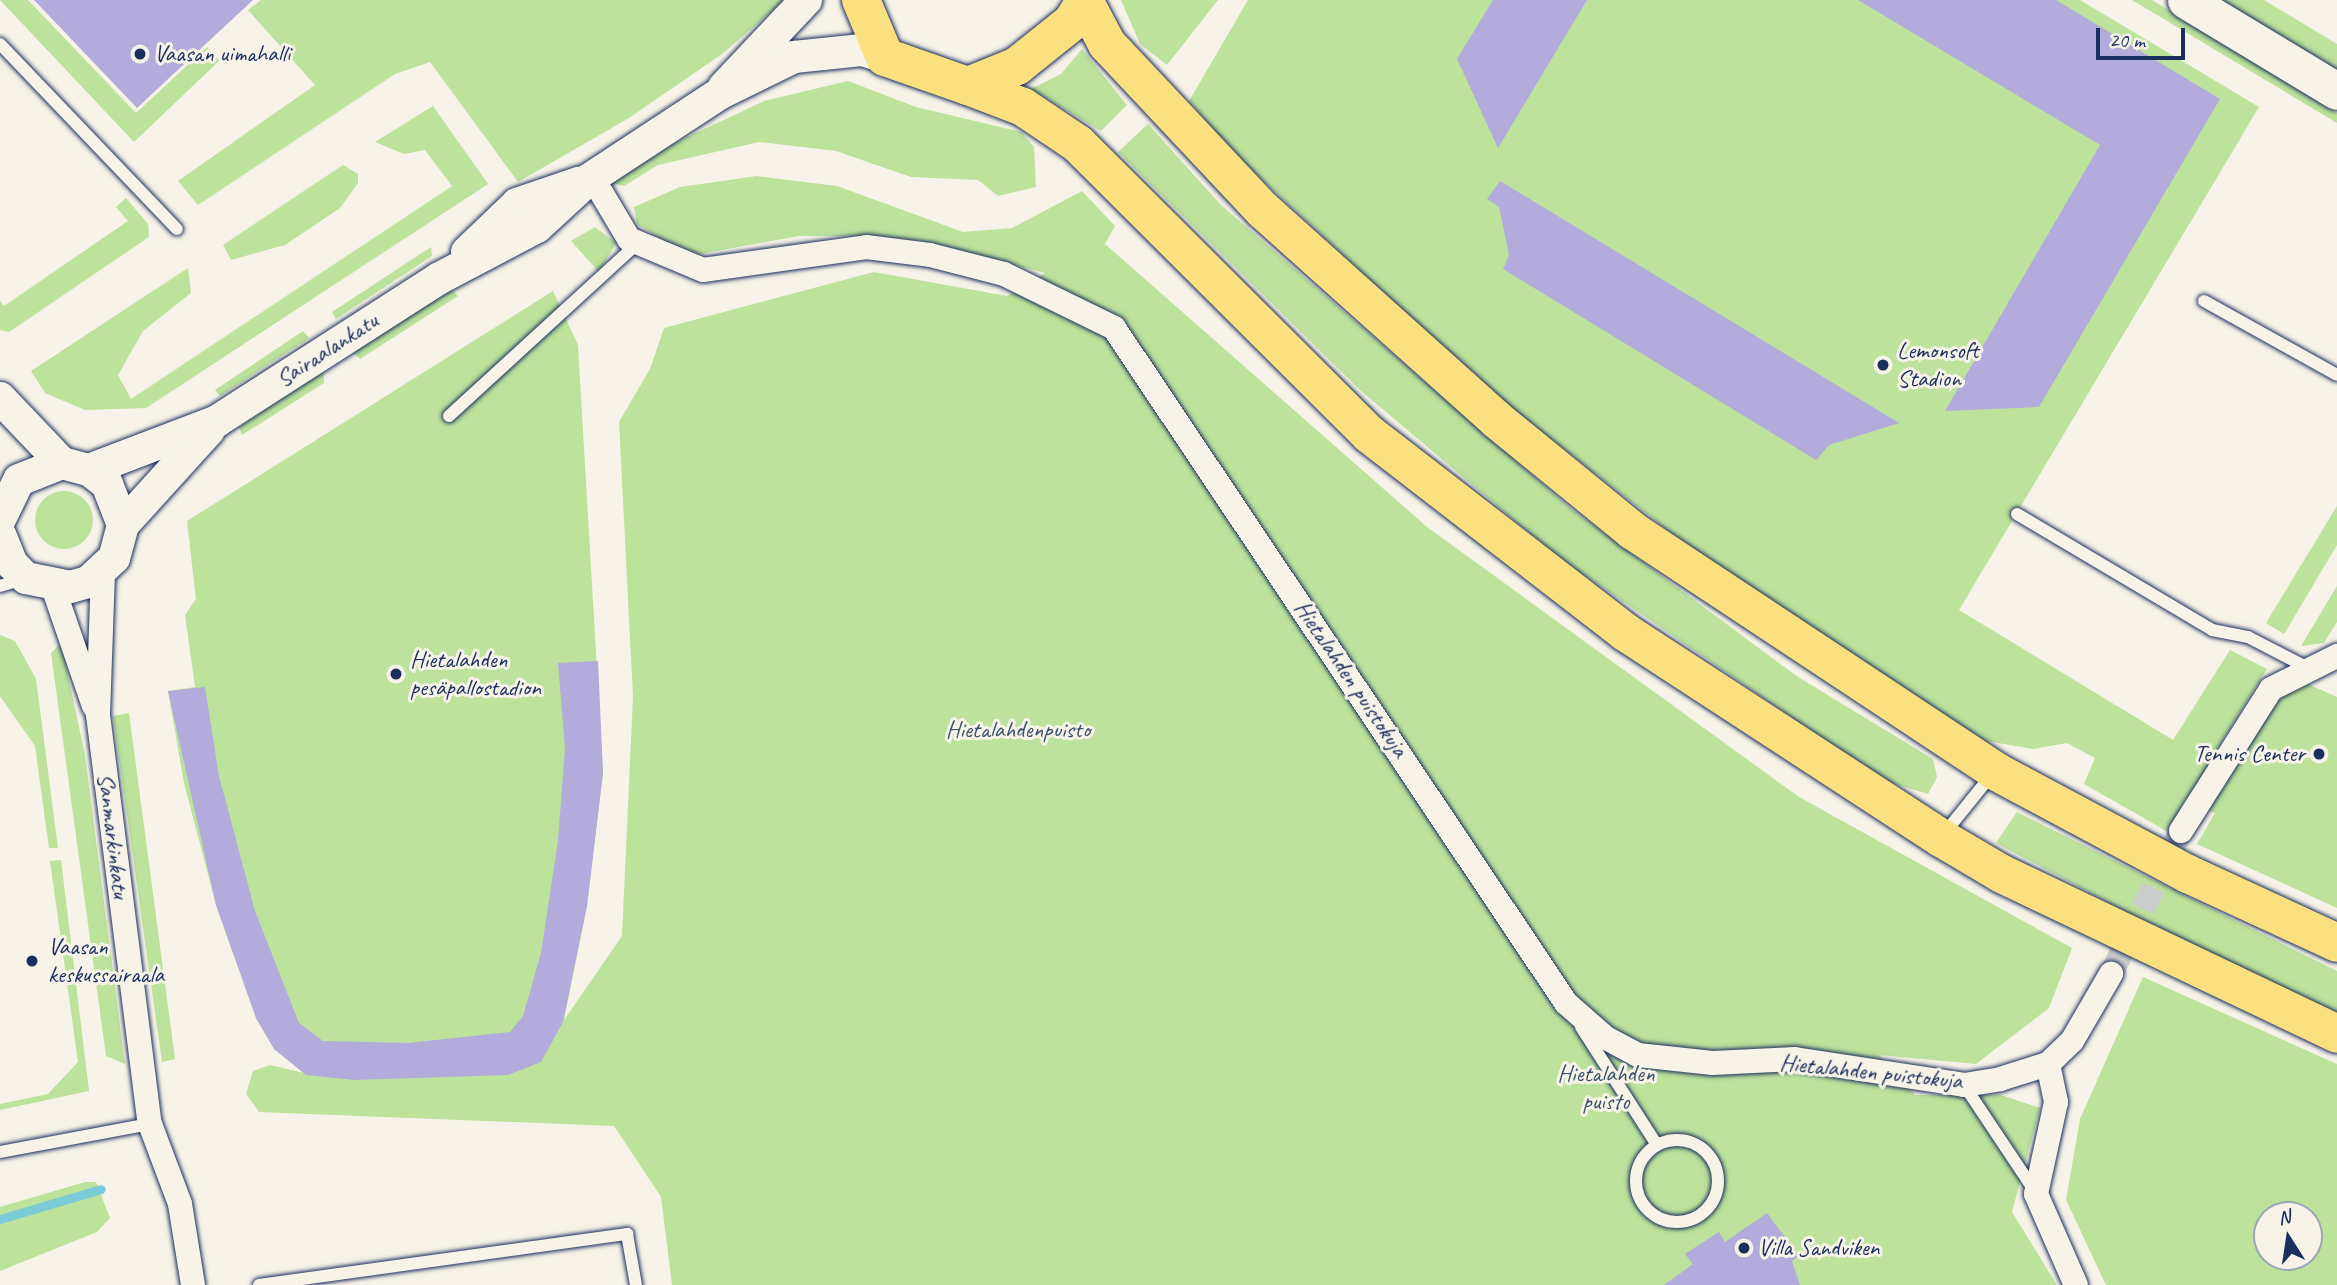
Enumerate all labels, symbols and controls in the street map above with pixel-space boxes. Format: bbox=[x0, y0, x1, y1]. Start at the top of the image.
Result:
scale bar bbox=[2099, 14, 2188, 58]
text: 20 m bbox=[2109, 27, 2145, 53]
place label: Vaasan uimahalli bbox=[154, 40, 290, 68]
marker: Vaasan uimahalli bbox=[132, 46, 148, 62]
street label: Sairaalankatu bbox=[271, 307, 383, 393]
place label: Lemonsoft Stadion bbox=[1897, 337, 1978, 393]
marker: Lemonsoft Stadion bbox=[1875, 357, 1891, 373]
street label: Hietalahden puistokuja bbox=[1288, 595, 1414, 763]
place label: Hietalahden pesäpallostadion bbox=[410, 646, 541, 702]
marker: Hietalahden pesäpallostadion bbox=[388, 666, 404, 682]
park label: Hietalahdenpuisto bbox=[946, 716, 1090, 744]
place label: Tennis Center bbox=[2194, 740, 2305, 768]
marker: Tennis Center bbox=[2311, 746, 2327, 762]
street label: Sanmarkinkatu bbox=[91, 772, 135, 900]
place label: Vaasan keskussairaala bbox=[48, 933, 164, 989]
marker: Vaasan keskussairaala bbox=[22, 951, 42, 971]
street label: Hietalahden puistokuja bbox=[1779, 1048, 1963, 1096]
park label: Hietalahden puisto bbox=[1557, 1060, 1655, 1116]
north arrow bbox=[2253, 1201, 2323, 1271]
text: N bbox=[2276, 1204, 2292, 1230]
place label: Villa Sandviken bbox=[1758, 1234, 1880, 1262]
marker: Villa Sandviken bbox=[1736, 1240, 1752, 1256]

